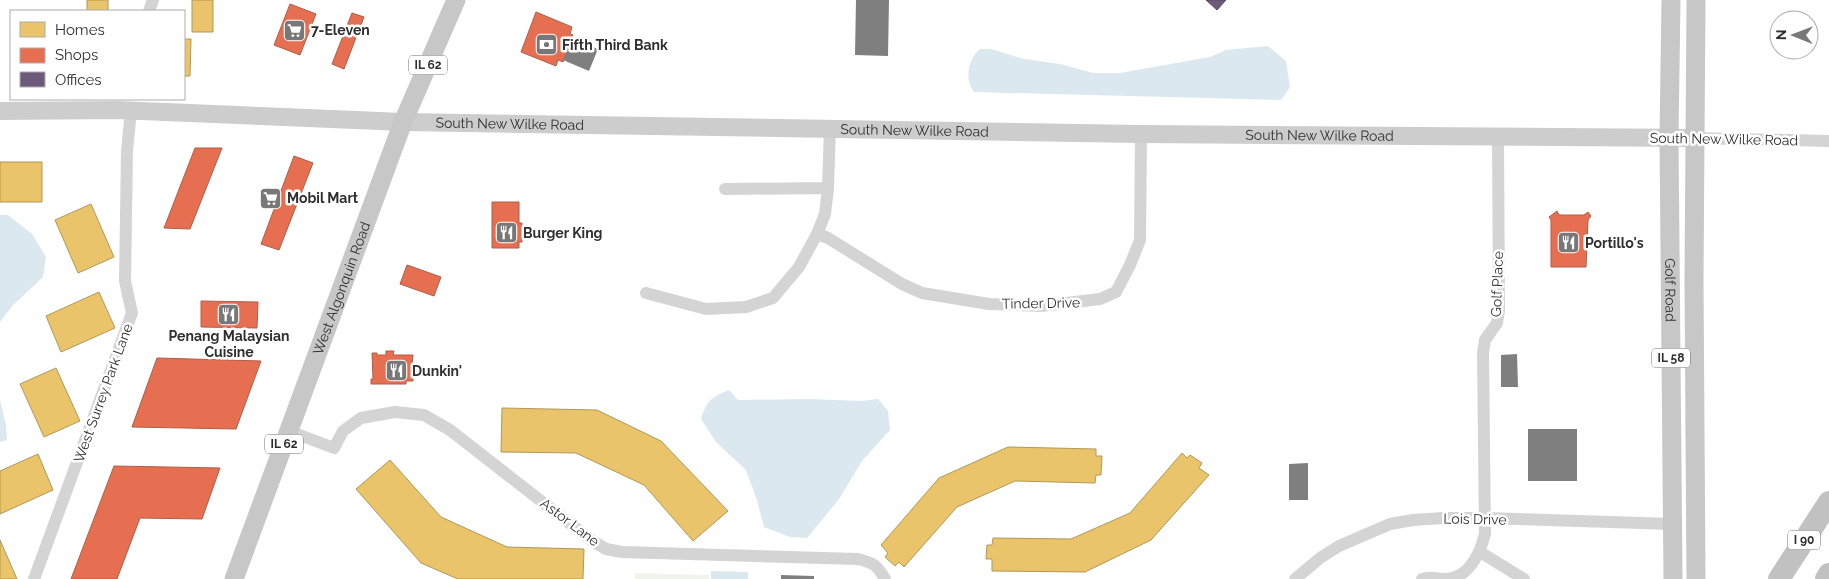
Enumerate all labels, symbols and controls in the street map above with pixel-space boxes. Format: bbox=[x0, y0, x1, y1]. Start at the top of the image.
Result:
legend bbox=[10, 10, 185, 100]
north arrow bbox=[1769, 10, 1819, 60]
supermarket icon: 7-Eleven bbox=[283, 18, 307, 42]
text: Homes bbox=[55, 21, 105, 39]
place label: 7-Eleven bbox=[311, 22, 370, 38]
text: N bbox=[1773, 29, 1789, 40]
bank icon: Fifth Third Bank bbox=[534, 33, 558, 57]
place label: Fifth Third Bank bbox=[562, 37, 668, 53]
text: Shops bbox=[55, 46, 98, 64]
road number: IL 62 bbox=[409, 56, 447, 74]
text: Offices bbox=[55, 71, 102, 89]
street label: South New Wilke Road bbox=[435, 115, 584, 133]
street label: South New Wilke Road bbox=[840, 121, 989, 140]
street label: South New Wilke Road bbox=[1245, 127, 1394, 144]
street label: South New Wilke Road bbox=[1650, 130, 1798, 148]
supermarket icon: Mobil Mart bbox=[259, 186, 283, 210]
place label: Mobil Mart bbox=[287, 190, 359, 206]
street label: West Algonquin Road bbox=[310, 220, 373, 357]
restaurant icon: Burger King bbox=[495, 221, 519, 245]
place label: Burger King bbox=[523, 225, 603, 241]
restaurant icon: Portillo's bbox=[1557, 231, 1581, 255]
place label: Portillo's bbox=[1585, 235, 1644, 251]
street label: Golf Place bbox=[1488, 251, 1506, 317]
street label: Golf Road bbox=[1662, 258, 1679, 322]
street label: Tinder Drive bbox=[1002, 294, 1080, 312]
restaurant icon: Penang Malaysian Cuisine bbox=[217, 302, 241, 326]
street label: West Surrey Park Lane bbox=[70, 321, 136, 465]
place label: Penang Malaysian Cuisine bbox=[169, 328, 289, 360]
road number: IL 58 bbox=[1652, 348, 1690, 368]
restaurant icon: Dunkin' bbox=[384, 359, 408, 383]
place label: Dunkin' bbox=[412, 363, 462, 379]
road number: IL 62 bbox=[265, 434, 303, 454]
street label: Astor Lane bbox=[537, 495, 603, 549]
street label: Lois Drive bbox=[1443, 510, 1507, 528]
road number: I 90 bbox=[1788, 530, 1820, 550]

